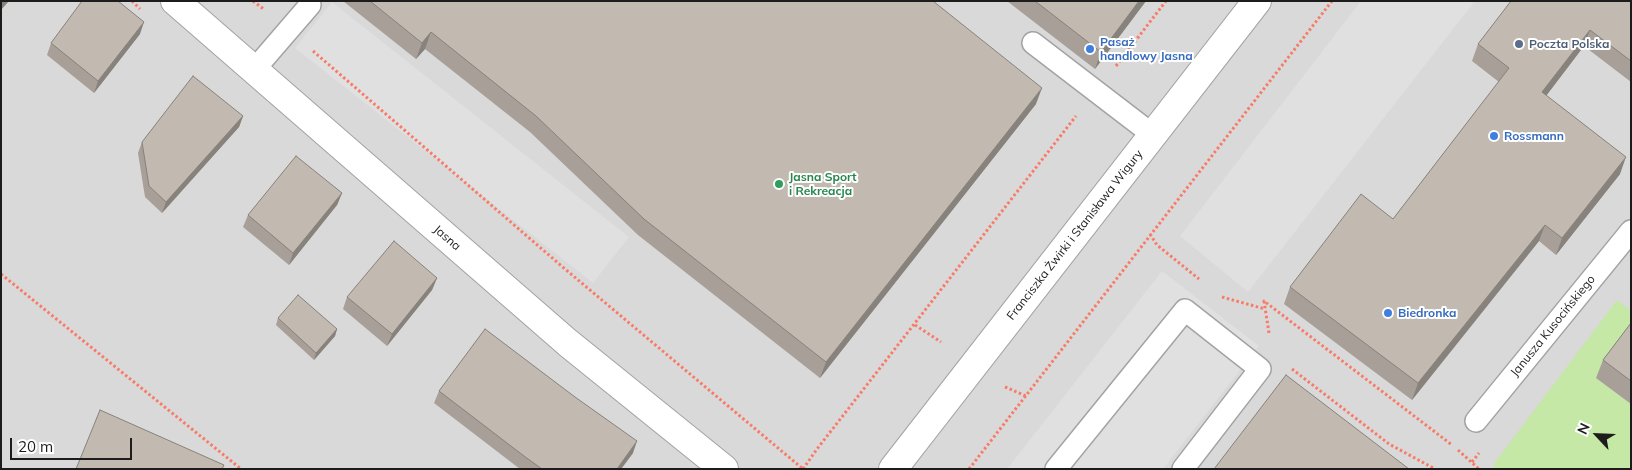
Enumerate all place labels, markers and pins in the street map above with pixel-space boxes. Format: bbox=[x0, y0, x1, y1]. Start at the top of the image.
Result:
place label: Pasaż handlowy Jasna bbox=[1100, 35, 1193, 63]
place label: Poczta Polska bbox=[1529, 37, 1609, 51]
marker: Poczta Polska bbox=[1513, 38, 1525, 50]
marker: Pasaż handlowy Jasna bbox=[1084, 43, 1096, 55]
place label: Rossmann bbox=[1504, 129, 1564, 143]
marker: Rossmann bbox=[1488, 130, 1500, 142]
place label: Jasna Sport i Rekreacja bbox=[789, 170, 857, 198]
marker: Jasna Sport i Rekreacja bbox=[773, 178, 785, 190]
place label: Biedronka bbox=[1398, 306, 1456, 320]
marker: Biedronka bbox=[1382, 307, 1394, 319]

